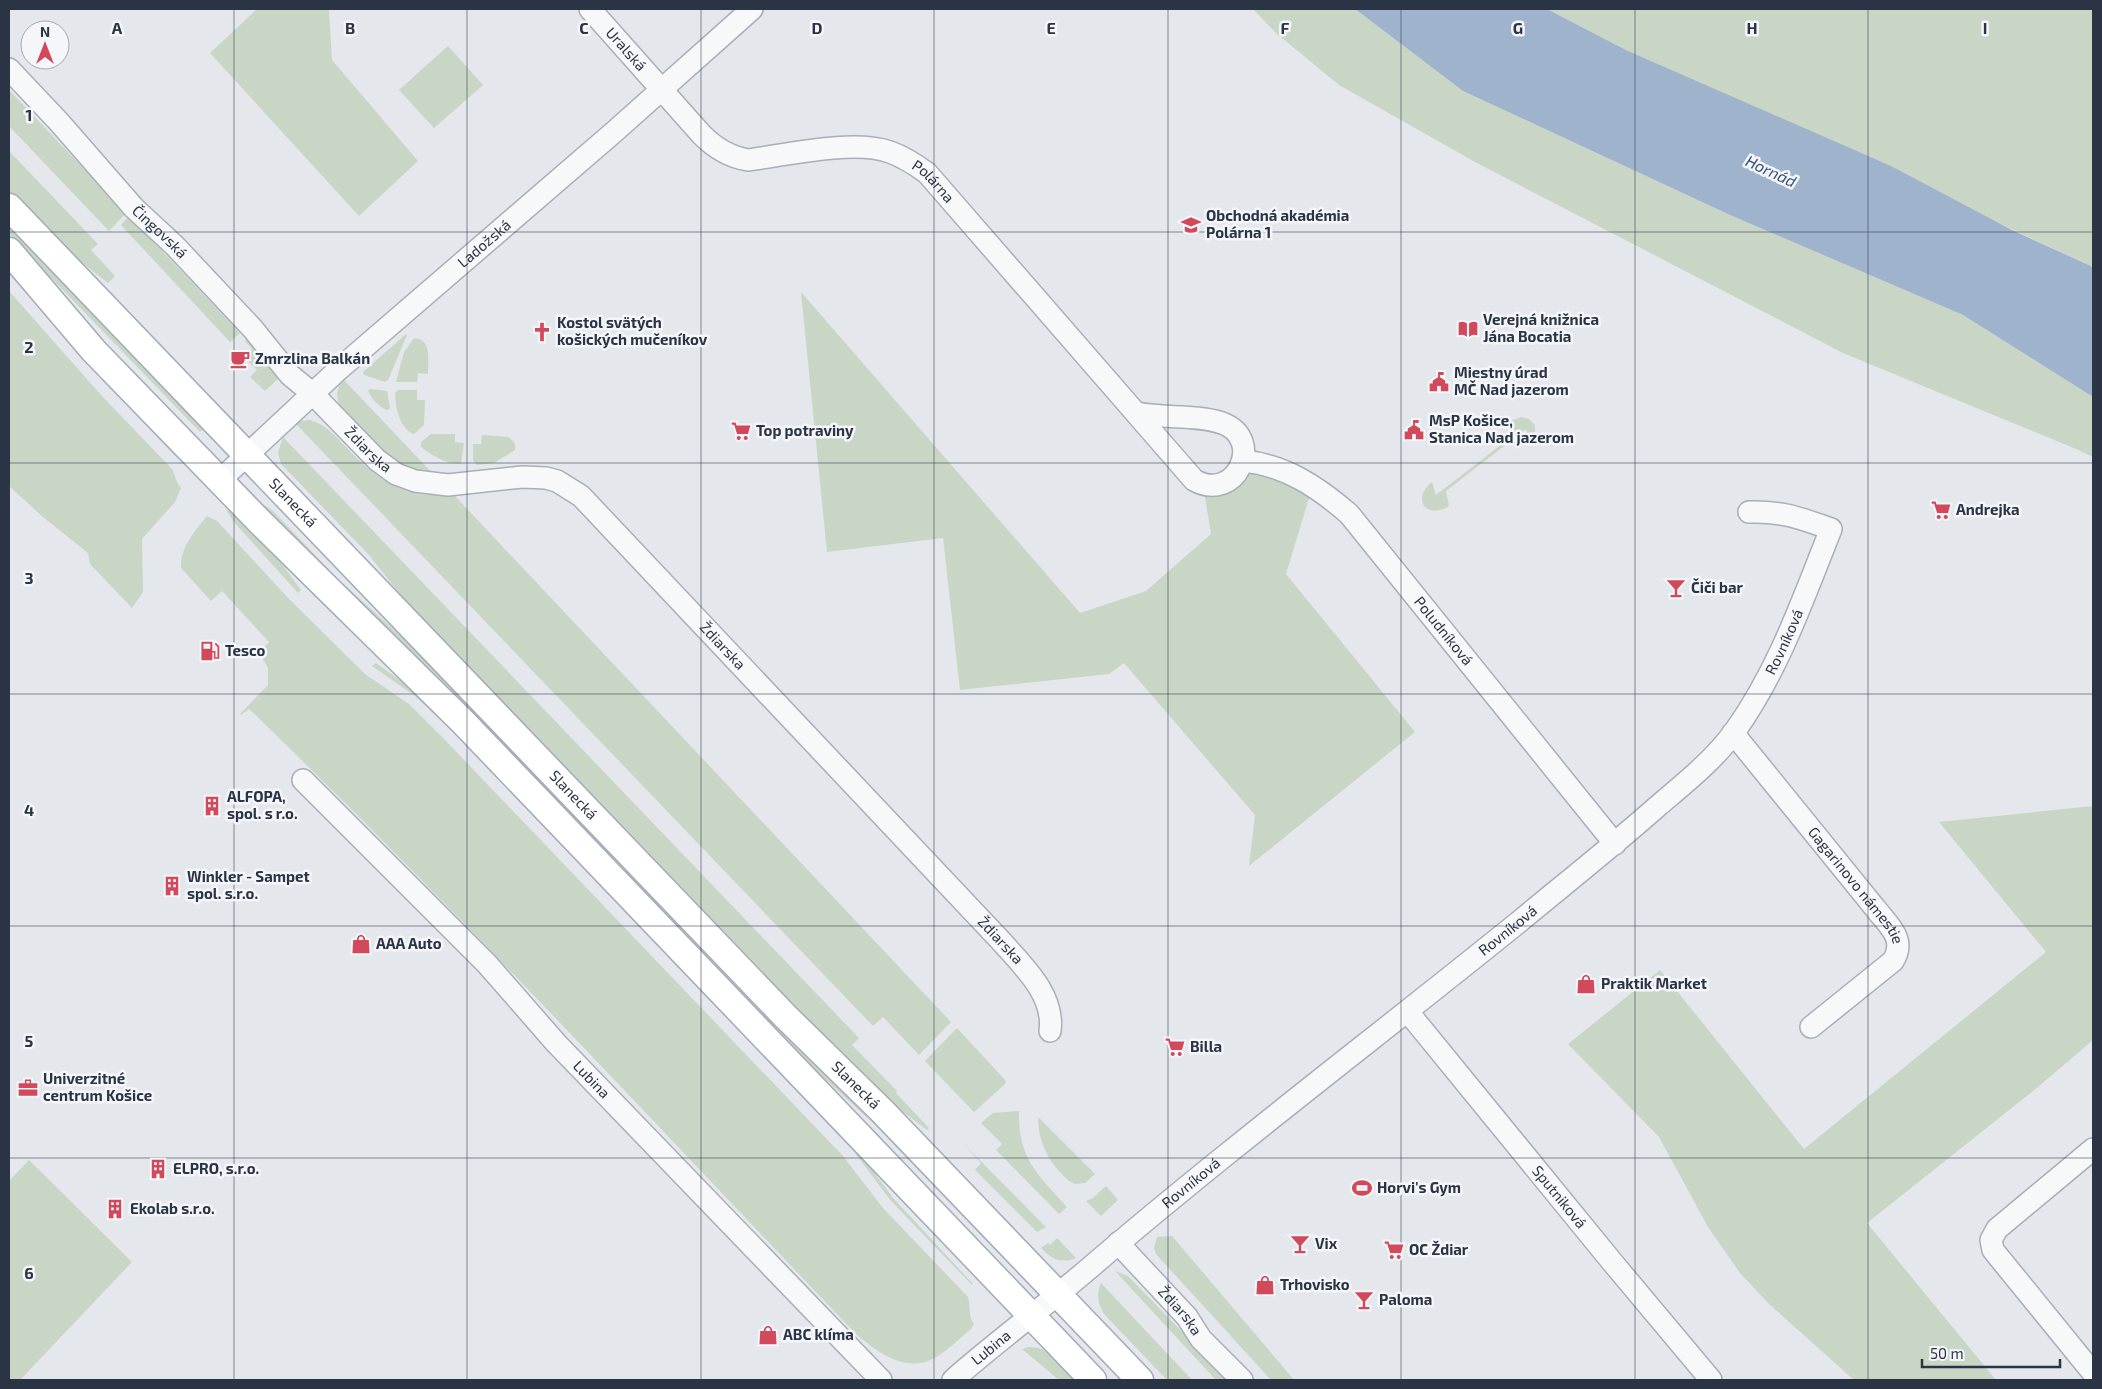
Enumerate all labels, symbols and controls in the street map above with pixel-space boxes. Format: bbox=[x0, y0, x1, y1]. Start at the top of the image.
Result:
text: A bbox=[112, 18, 123, 37]
text: B bbox=[345, 18, 355, 37]
text: C bbox=[579, 18, 589, 37]
text: D bbox=[812, 18, 823, 37]
text: E bbox=[1046, 18, 1056, 37]
text: F bbox=[1281, 18, 1290, 37]
text: G bbox=[1513, 18, 1523, 37]
text: H bbox=[1746, 18, 1758, 37]
text: I bbox=[1983, 18, 1987, 37]
north arrow bbox=[20, 20, 70, 70]
text: N bbox=[40, 23, 50, 40]
street label: Uralská bbox=[603, 23, 651, 74]
text: 1 bbox=[26, 105, 32, 124]
water label: Hornád bbox=[1743, 151, 1800, 190]
street label: Polárna bbox=[909, 155, 959, 206]
street label: Čingovská bbox=[129, 201, 192, 262]
place label: Obchodná akadémia Polárna 1 bbox=[1206, 206, 1349, 241]
school or university icon: Obchodná akadémia Polárna 1 bbox=[1180, 214, 1202, 236]
street label: Ladožská bbox=[453, 215, 514, 271]
place label: Verejná knižnica Jána Bocatia bbox=[1483, 310, 1599, 345]
place label: Kostol svätých košických mučeníkov bbox=[557, 313, 708, 349]
library icon: Verejná knižnica Jána Bocatia bbox=[1457, 318, 1479, 340]
church icon: Kostol svätých košických mučeníkov bbox=[531, 321, 553, 343]
text: 2 bbox=[24, 337, 34, 356]
cafe icon: Zmrzlina Balkán bbox=[229, 348, 251, 370]
place label: Zmrzlina Balkán bbox=[255, 349, 370, 367]
place label: Miestny úrad MČ Nad jazerom bbox=[1454, 363, 1569, 398]
public building icon: Miestny úrad MČ Nad jazerom bbox=[1428, 371, 1450, 393]
place label: MsP Košice, Stanica Nad jazerom bbox=[1429, 411, 1574, 446]
public building icon: MsP Košice, Stanica Nad jazerom bbox=[1403, 419, 1425, 441]
supermarket icon: Top potraviny bbox=[730, 420, 752, 442]
place label: Top potraviny bbox=[756, 421, 854, 440]
street label: Ždiarska bbox=[341, 422, 396, 476]
street label: Slanecká bbox=[266, 474, 321, 530]
supermarket icon: Andrejka bbox=[1930, 499, 1952, 521]
place label: Andrejka bbox=[1956, 500, 2020, 518]
text: 3 bbox=[24, 568, 34, 587]
bar icon: Čiči bar bbox=[1665, 577, 1687, 599]
place label: Čiči bar bbox=[1691, 578, 1743, 596]
street label: Poludníková bbox=[1411, 592, 1477, 669]
street label: Rovníková bbox=[1761, 606, 1806, 677]
street label: Ždiarska bbox=[697, 618, 750, 673]
fuel station icon: Tesco bbox=[199, 640, 221, 662]
place label: Tesco bbox=[225, 641, 265, 659]
street label: Slanecká bbox=[546, 766, 602, 823]
place label: ALFOPA, spol. s r.o. bbox=[227, 787, 298, 822]
building icon: ALFOPA, spol. s r.o. bbox=[201, 795, 223, 817]
text: 4 bbox=[24, 800, 34, 819]
street label: Gagarinovo námestie bbox=[1805, 823, 1908, 946]
place label: Winkler - Sampet spol. s.r.o. bbox=[187, 867, 310, 902]
building icon: Winkler - Sampet spol. s.r.o. bbox=[161, 875, 183, 897]
street label: Rovníková bbox=[1474, 901, 1540, 959]
street label: Ždiarska bbox=[975, 912, 1028, 968]
shop icon: AAA Auto bbox=[350, 933, 372, 955]
place label: AAA Auto bbox=[376, 934, 442, 952]
shop icon: Praktik Market bbox=[1575, 973, 1597, 995]
place label: Praktik Market bbox=[1601, 974, 1707, 992]
text: 5 bbox=[25, 1031, 34, 1050]
supermarket icon: Billa bbox=[1164, 1036, 1186, 1058]
place label: Billa bbox=[1190, 1037, 1222, 1055]
street label: Lubina bbox=[570, 1056, 614, 1102]
street label: Slanecká bbox=[828, 1057, 885, 1112]
place label: Univerzitné centrum Košice bbox=[43, 1069, 152, 1104]
office icon: Univerzitné centrum Košice bbox=[17, 1077, 39, 1099]
street label: Rovníková bbox=[1158, 1153, 1223, 1212]
building icon: ELPRO, s.r.o. bbox=[147, 1158, 169, 1180]
place label: ELPRO, s.r.o. bbox=[173, 1159, 259, 1177]
street label: Sputniková bbox=[1529, 1161, 1591, 1232]
sports icon: Horvi's Gym bbox=[1351, 1177, 1373, 1199]
place label: Horvi's Gym bbox=[1377, 1178, 1461, 1197]
building icon: Ekolab s.r.o. bbox=[104, 1198, 126, 1220]
place label: Ekolab s.r.o. bbox=[130, 1199, 215, 1217]
bar icon: Vix bbox=[1289, 1233, 1311, 1255]
place label: Vix bbox=[1315, 1234, 1338, 1252]
supermarket icon: OC Ždiar bbox=[1383, 1239, 1405, 1261]
place label: OC Ždiar bbox=[1409, 1240, 1469, 1258]
text: 6 bbox=[24, 1263, 34, 1282]
shop icon: Trhovisko bbox=[1254, 1274, 1276, 1296]
place label: Trhovisko bbox=[1280, 1275, 1350, 1293]
street label: Ždiarska bbox=[1155, 1282, 1206, 1338]
bar icon: Paloma bbox=[1353, 1289, 1375, 1311]
place label: Paloma bbox=[1379, 1290, 1432, 1308]
shop icon: ABC klíma bbox=[757, 1324, 779, 1346]
place label: ABC klíma bbox=[783, 1325, 854, 1343]
street label: Lubina bbox=[967, 1326, 1014, 1368]
scale bar bbox=[1922, 1336, 2060, 1368]
text: 50 m bbox=[1930, 1344, 1964, 1362]

